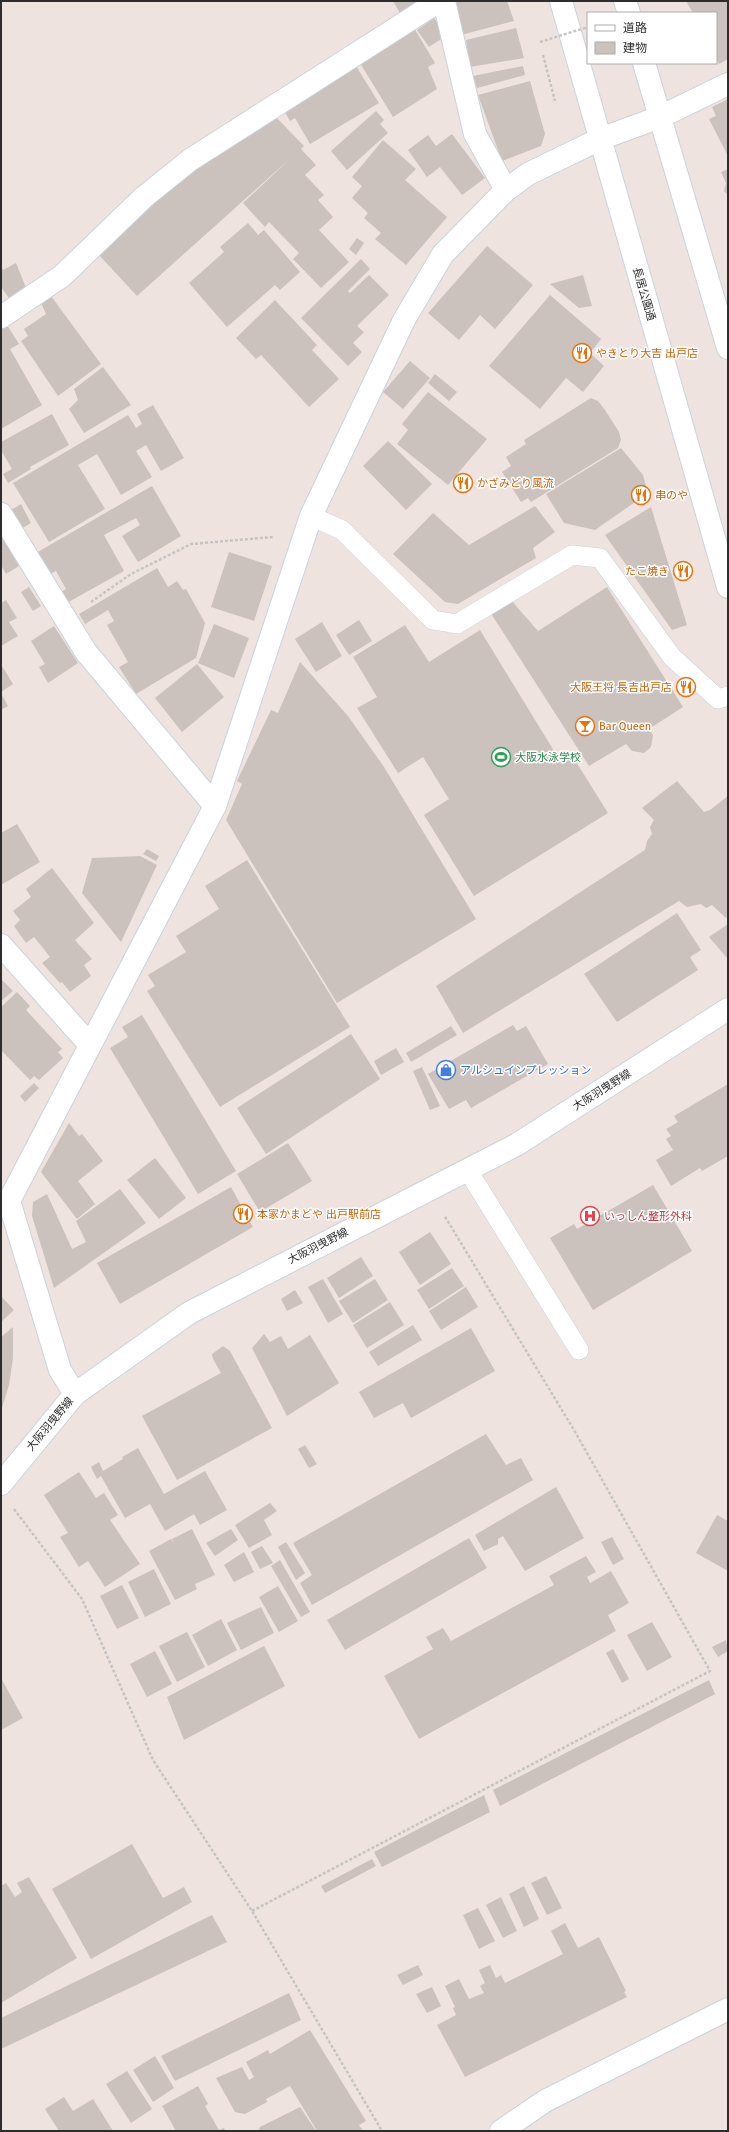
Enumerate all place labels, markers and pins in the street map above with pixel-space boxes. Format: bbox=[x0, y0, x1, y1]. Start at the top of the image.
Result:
restaurant icon: やきとり大吉 出戸店 bbox=[571, 342, 593, 364]
place label: やきとり大吉 出戸店 bbox=[596, 347, 698, 360]
restaurant icon: かざみどり風流 bbox=[452, 472, 474, 494]
place label: かざみどり風流 bbox=[477, 477, 554, 490]
restaurant icon: 串のや bbox=[630, 484, 652, 506]
place label: 串のや bbox=[655, 489, 688, 502]
restaurant icon: たこ焼き bbox=[672, 560, 694, 582]
place label: たこ焼き bbox=[625, 565, 669, 578]
restaurant icon: 大阪王将 長吉出戸店 bbox=[675, 676, 697, 698]
place label: 大阪王将 長吉出戸店 bbox=[570, 681, 672, 694]
bar icon: Bar Queen bbox=[574, 715, 596, 737]
place label: Bar Queen bbox=[599, 720, 651, 733]
sports icon: 大阪水泳学校 bbox=[490, 746, 512, 768]
place label: 大阪水泳学校 bbox=[515, 751, 581, 764]
shop icon: アルシュインプレッション bbox=[435, 1059, 457, 1081]
place label: アルシュインプレッション bbox=[460, 1064, 592, 1077]
restaurant icon: 本家かまどや 出戸駅前店 bbox=[232, 1203, 254, 1225]
hospital icon: いっしん整形外科 bbox=[579, 1205, 601, 1227]
place label: 本家かまどや 出戸駅前店 bbox=[257, 1208, 381, 1221]
place label: いっしん整形外科 bbox=[604, 1210, 692, 1223]

